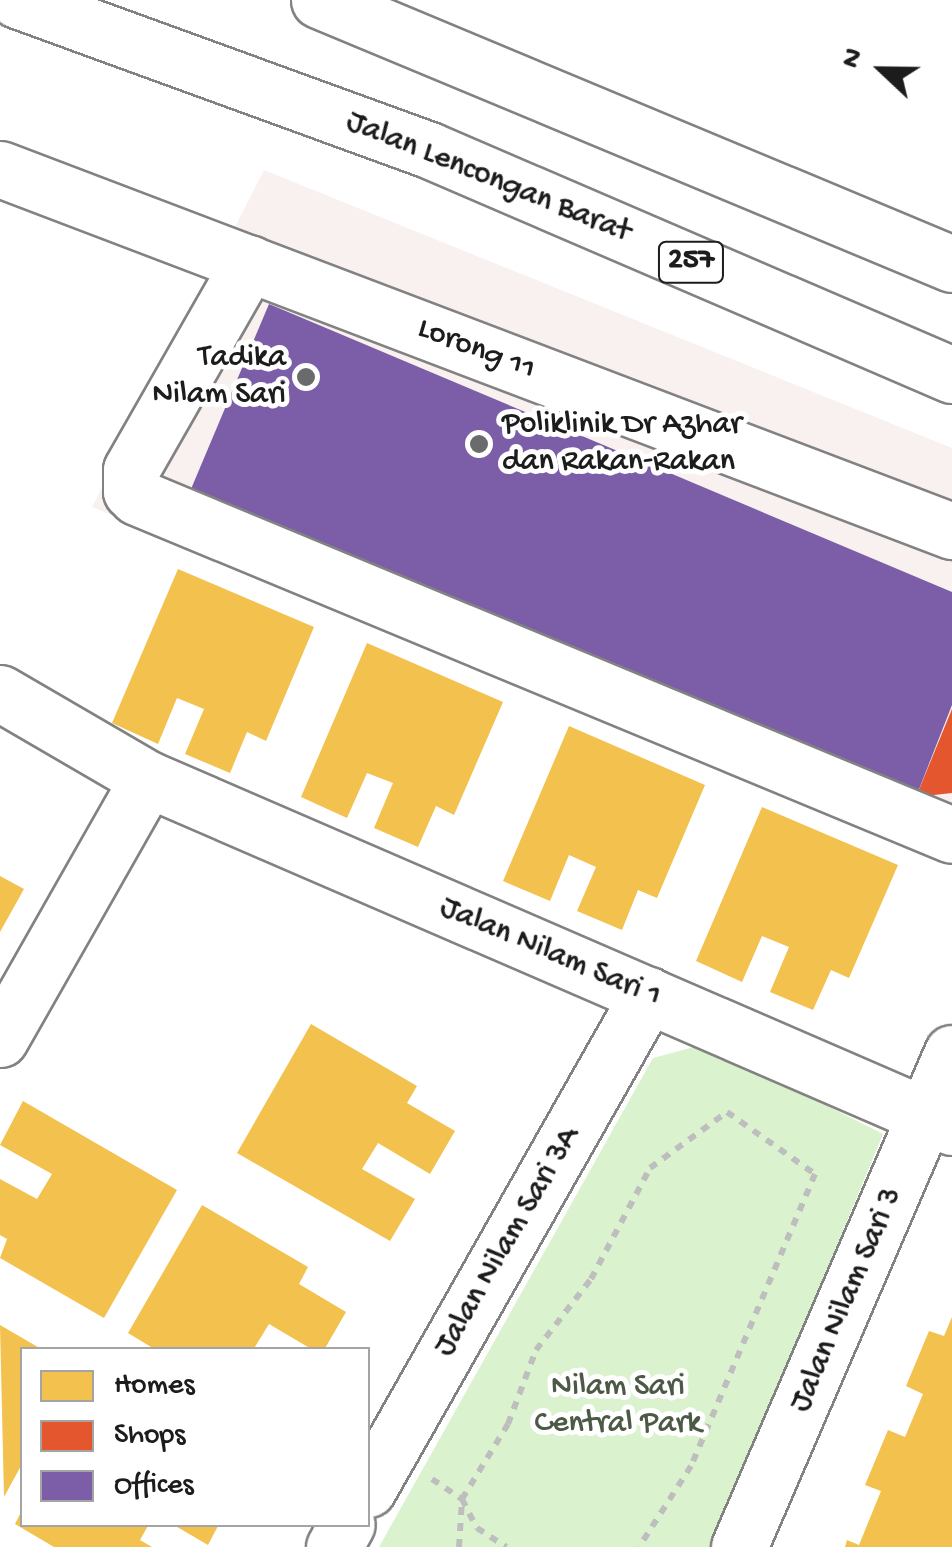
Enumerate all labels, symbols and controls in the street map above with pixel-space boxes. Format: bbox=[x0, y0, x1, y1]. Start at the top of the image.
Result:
north arrow bbox=[832, 20, 932, 120]
text: N bbox=[835, 44, 872, 73]
street label: Jalan Lencongan Barat bbox=[340, 103, 636, 253]
road number: 257 bbox=[656, 237, 726, 287]
street label: Lorong 11 bbox=[412, 310, 540, 390]
place label: Tadika Nilam Sari bbox=[152, 340, 286, 415]
marker: Tadika Nilam Sari bbox=[295, 366, 317, 388]
place label: Poliklinik Dr Azhar dan Rakan-Rakan bbox=[502, 407, 742, 482]
marker: Poliklinik Dr Azhar dan Rakan-Rakan bbox=[466, 431, 492, 457]
street label: Jalan Nilam Sari 1 bbox=[434, 889, 666, 1017]
street label: Jalan Nilam Sari 3A bbox=[427, 1120, 589, 1364]
street label: Jalan Nilam Sari 3 bbox=[782, 1182, 912, 1418]
legend bbox=[20, 1347, 370, 1527]
text: Homes bbox=[114, 1369, 195, 1404]
park label: Nilam Sari Central Park bbox=[535, 1369, 701, 1444]
text: Shops bbox=[114, 1419, 185, 1454]
text: Offices bbox=[114, 1469, 194, 1504]

